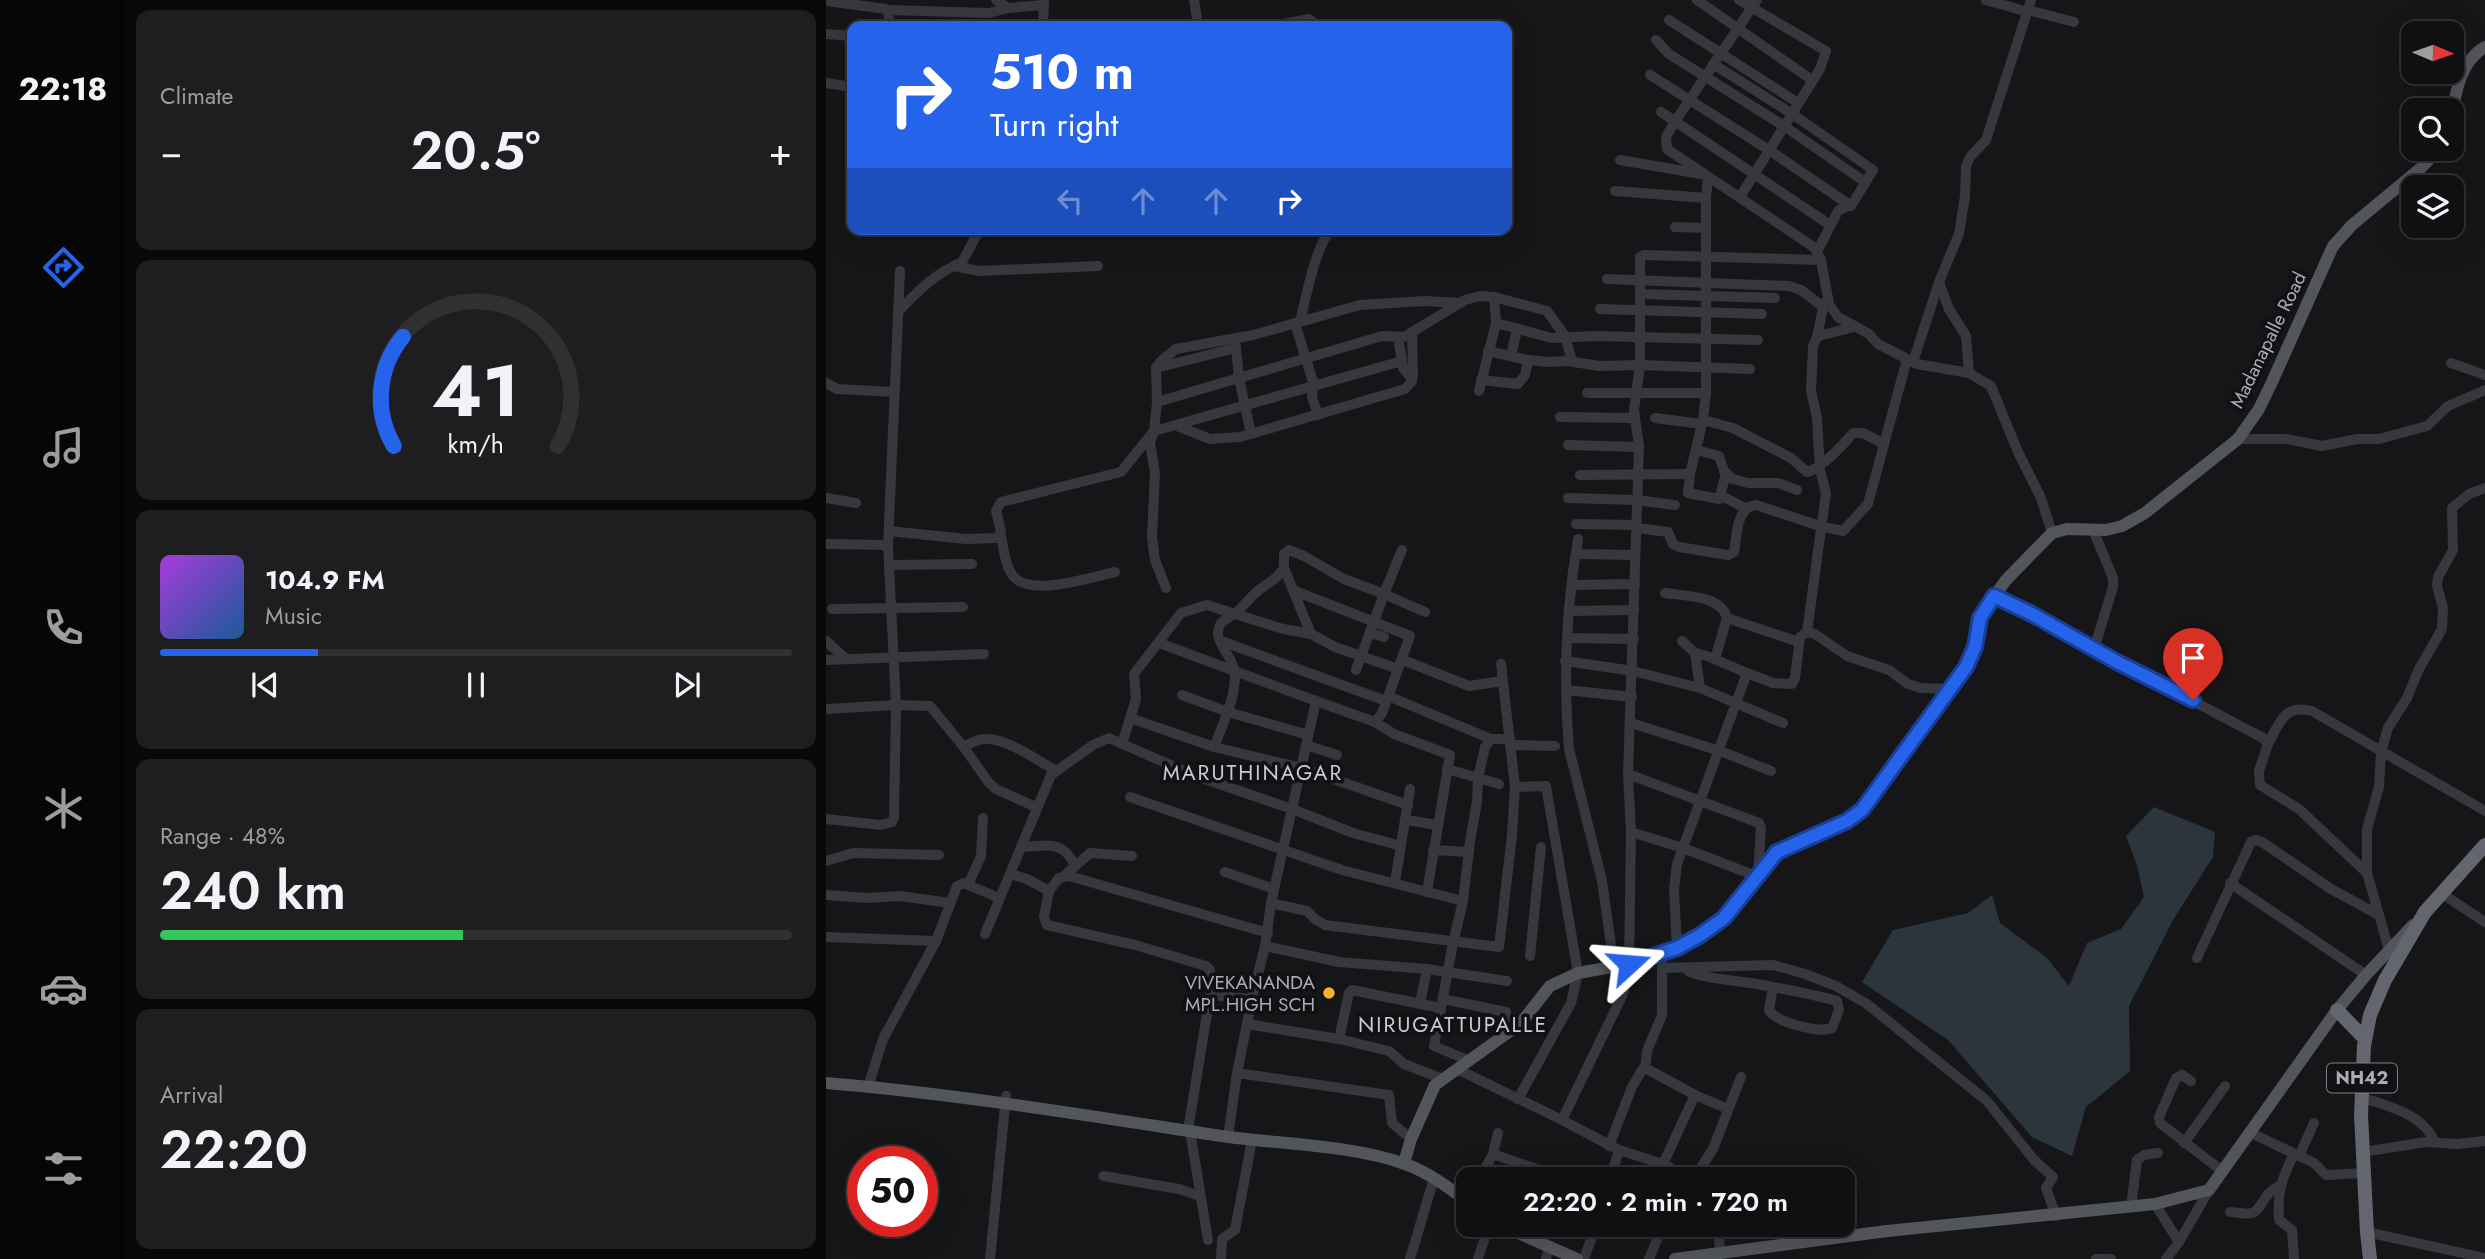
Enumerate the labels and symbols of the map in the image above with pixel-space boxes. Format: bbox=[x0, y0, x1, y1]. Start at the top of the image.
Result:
north arrow bbox=[2401, 21, 2464, 84]
street label: Madanapalle Road bbox=[2223, 267, 2313, 413]
pin bbox=[2163, 628, 2223, 700]
district label: MARUTHINAGAR bbox=[1163, 758, 1343, 788]
position arrow bbox=[1592, 927, 1666, 1001]
place label: VIVEKANANDA MPL.HIGH SCH bbox=[1185, 969, 1315, 1018]
marker: VIVEKANANDA MPL.HIGH SCH bbox=[1321, 985, 1337, 1001]
district label: NIRUGATTUPALLE bbox=[1358, 1010, 1548, 1040]
road number: NH42 bbox=[2327, 1064, 2397, 1092]
speed limit sign: 50 bbox=[847, 1146, 938, 1237]

